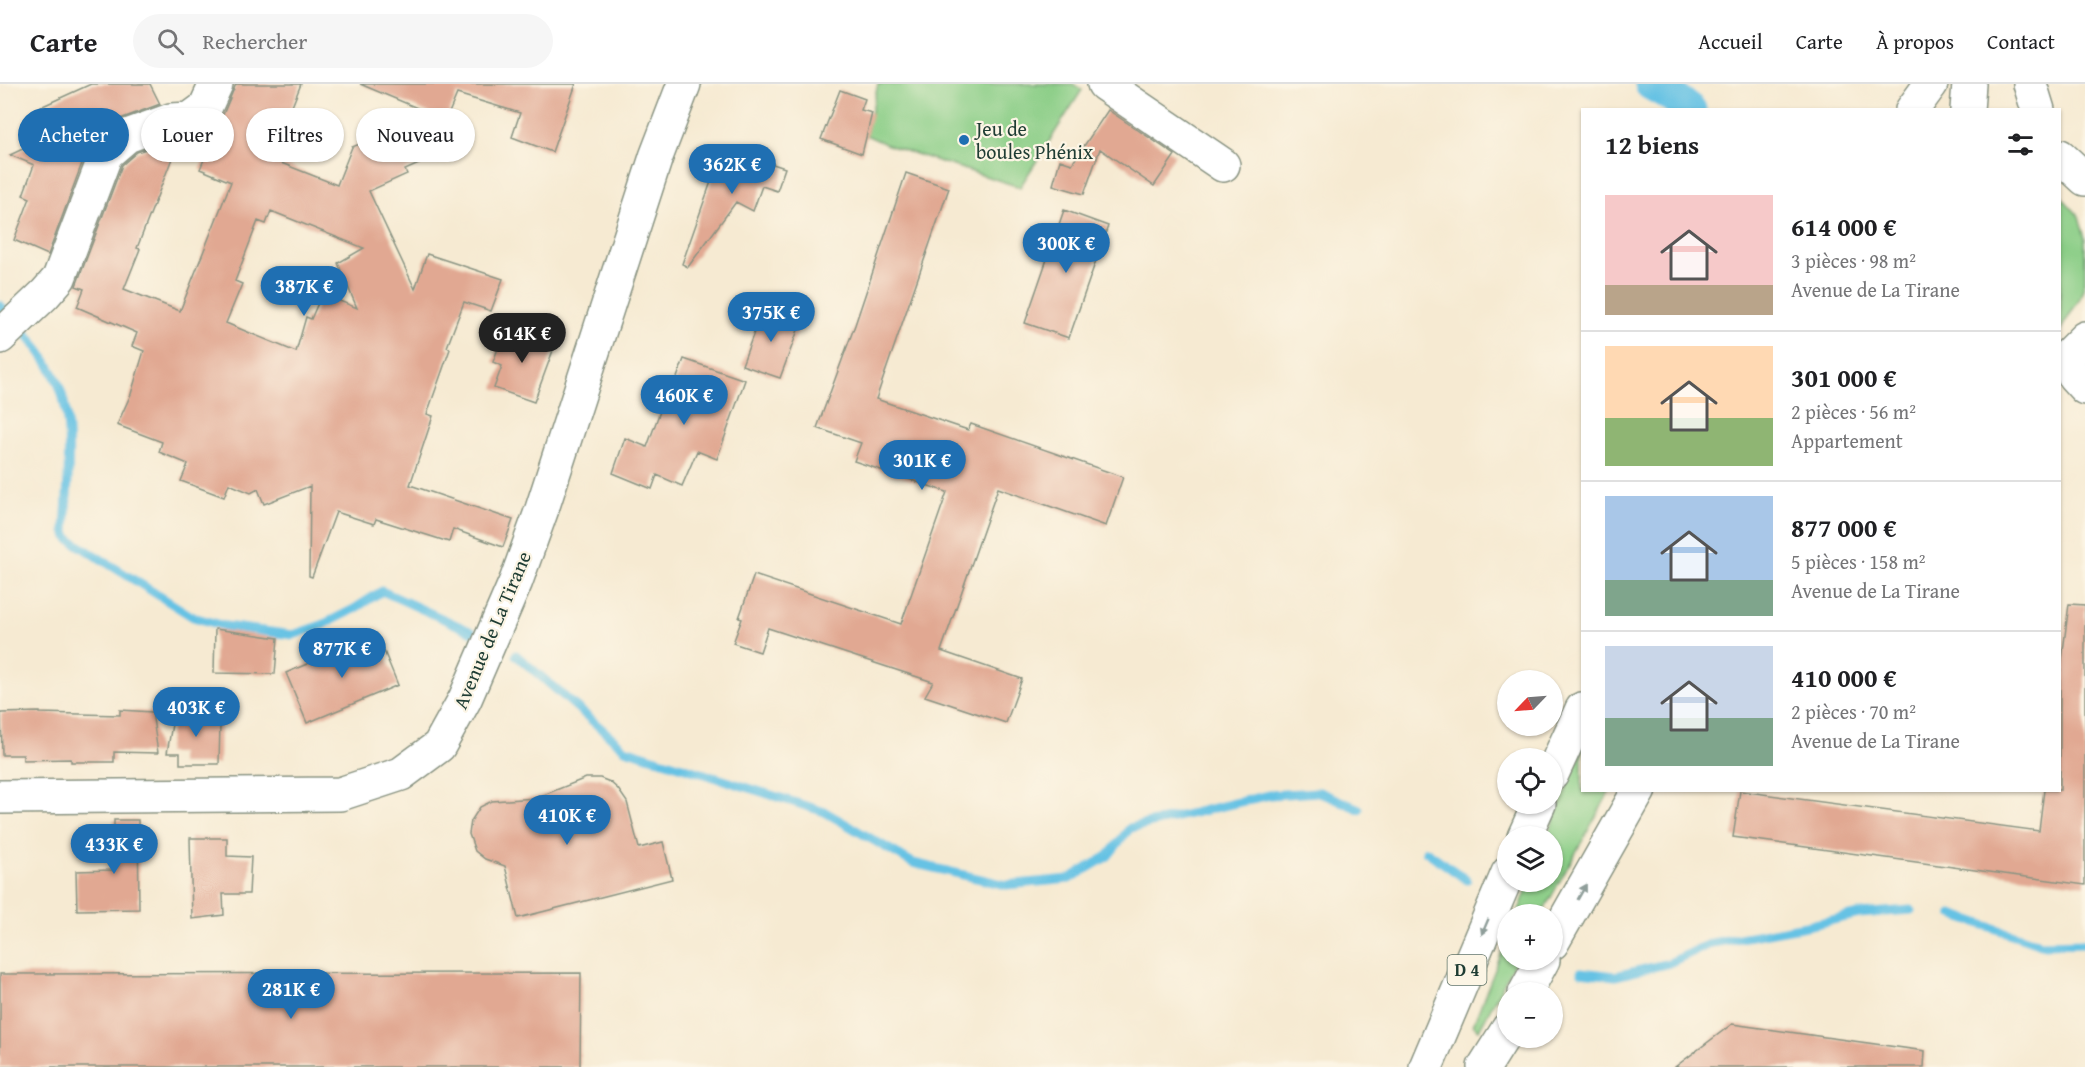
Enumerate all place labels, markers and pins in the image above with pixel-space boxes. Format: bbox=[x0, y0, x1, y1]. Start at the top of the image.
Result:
place label: Jeu de boules Phénix bbox=[973, 114, 1094, 166]
marker: Jeu de boules Phénix bbox=[957, 133, 971, 147]
pin: 362K € bbox=[683, 144, 781, 195]
pin: 300K € bbox=[1017, 223, 1115, 274]
pin: 387K € bbox=[255, 266, 353, 317]
pin: 375K € bbox=[722, 292, 820, 343]
pin: 614K € bbox=[473, 313, 571, 364]
pin: 460K € bbox=[635, 375, 733, 426]
pin: 301K € bbox=[873, 440, 971, 491]
pin: 877K € bbox=[293, 628, 391, 679]
pin: 403K € bbox=[147, 687, 245, 738]
pin: 410K € bbox=[518, 795, 616, 846]
pin: 433K € bbox=[65, 824, 163, 875]
pin: 281K € bbox=[242, 969, 340, 1020]

